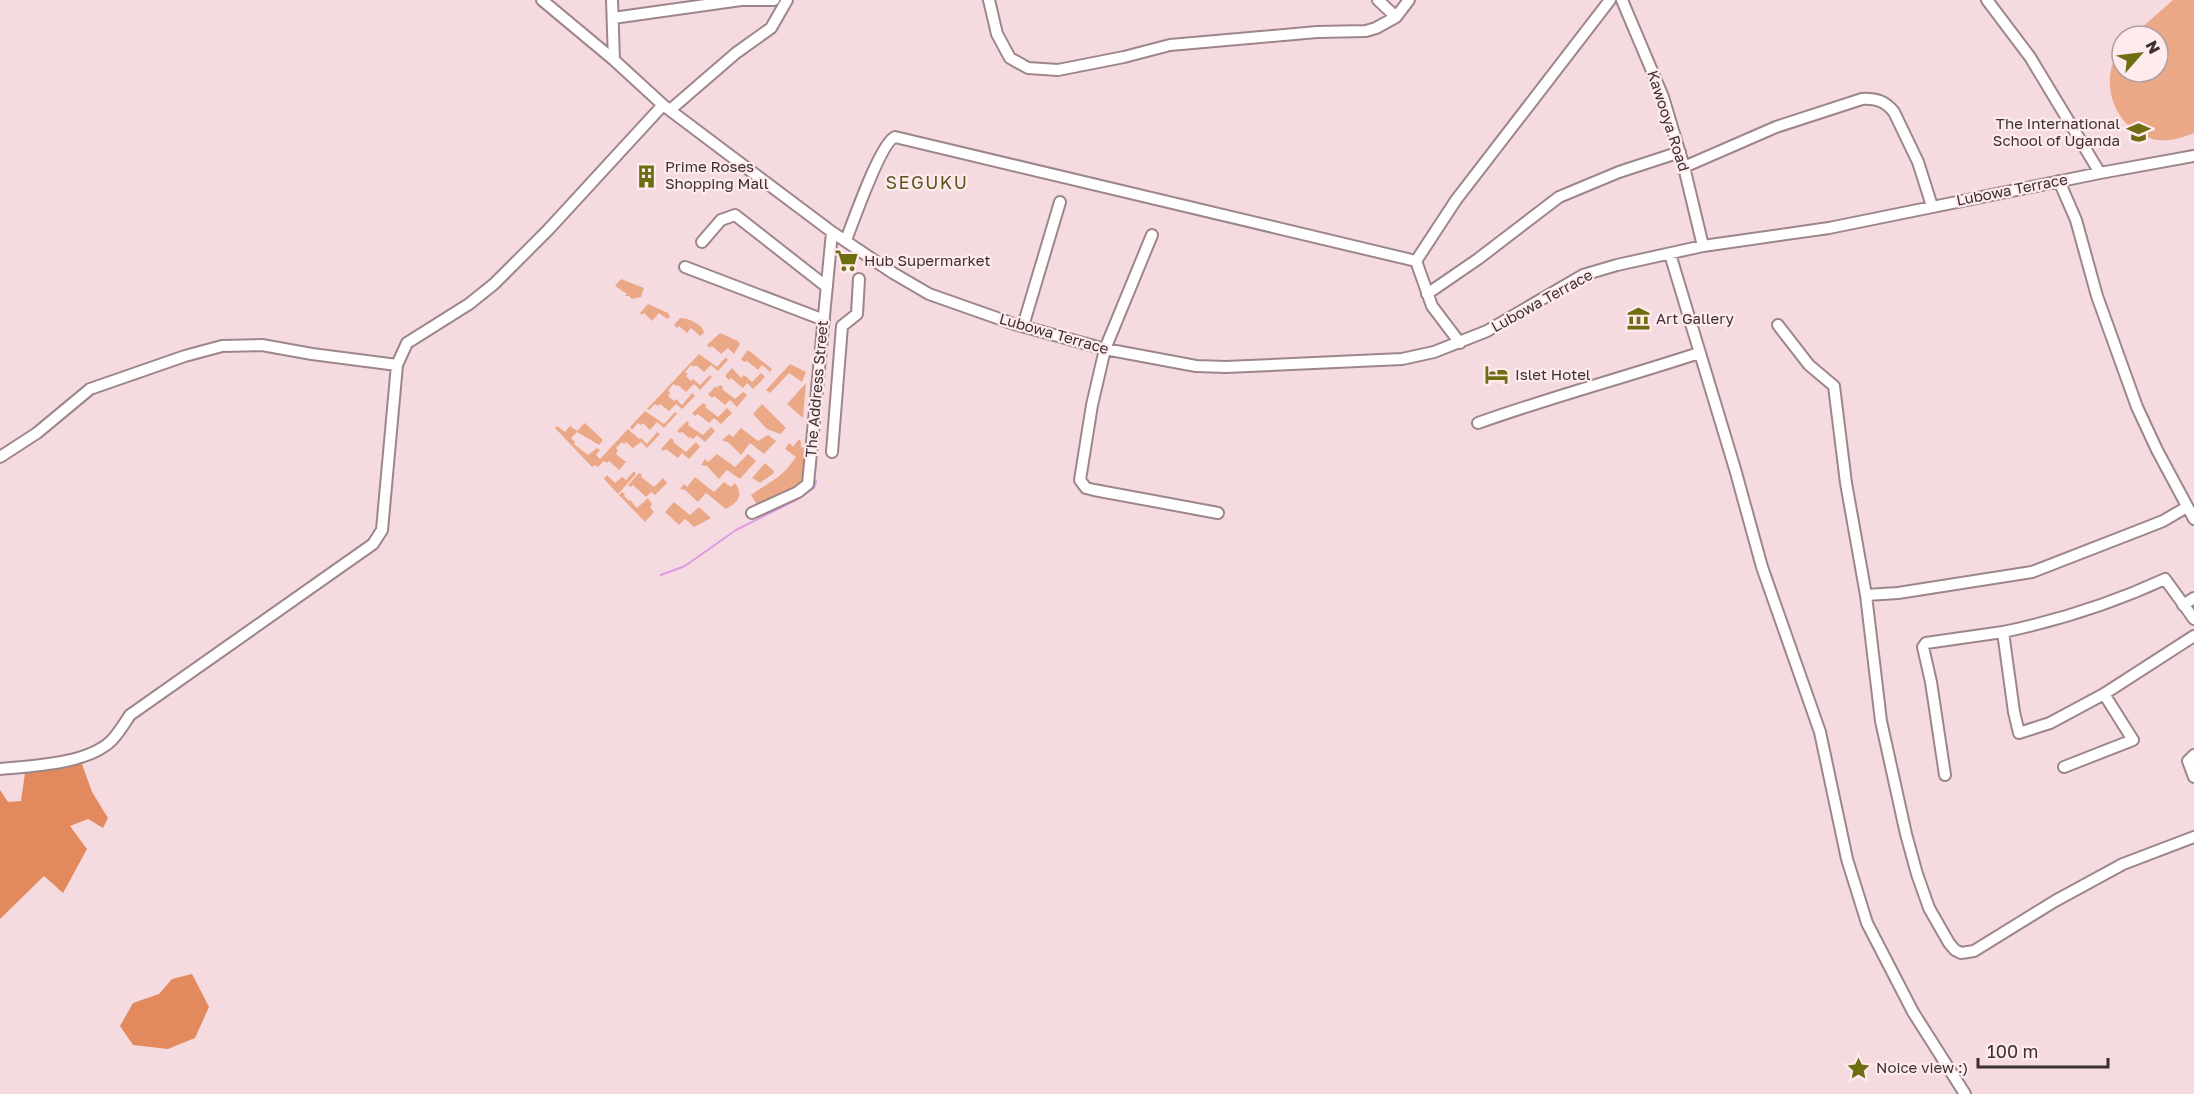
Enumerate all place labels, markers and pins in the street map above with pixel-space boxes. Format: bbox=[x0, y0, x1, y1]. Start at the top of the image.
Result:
place label: The International School of Uganda bbox=[1993, 114, 2120, 149]
school or university icon: The International School of Uganda bbox=[2125, 120, 2151, 146]
place label: Prime Roses Shopping Mall bbox=[665, 157, 769, 192]
building icon: Prime Roses Shopping Mall bbox=[634, 163, 660, 189]
supermarket icon: Hub Supermarket bbox=[833, 248, 859, 274]
place label: Hub Supermarket bbox=[864, 251, 990, 269]
museum icon: Art Gallery bbox=[1625, 306, 1651, 332]
place label: Art Gallery bbox=[1656, 309, 1734, 327]
hotel icon: Islet Hotel bbox=[1484, 362, 1510, 388]
place label: Islet Hotel bbox=[1515, 365, 1591, 383]
place icon: Noice view :) bbox=[1845, 1055, 1871, 1081]
place label: Noice view :) bbox=[1876, 1058, 1968, 1076]

